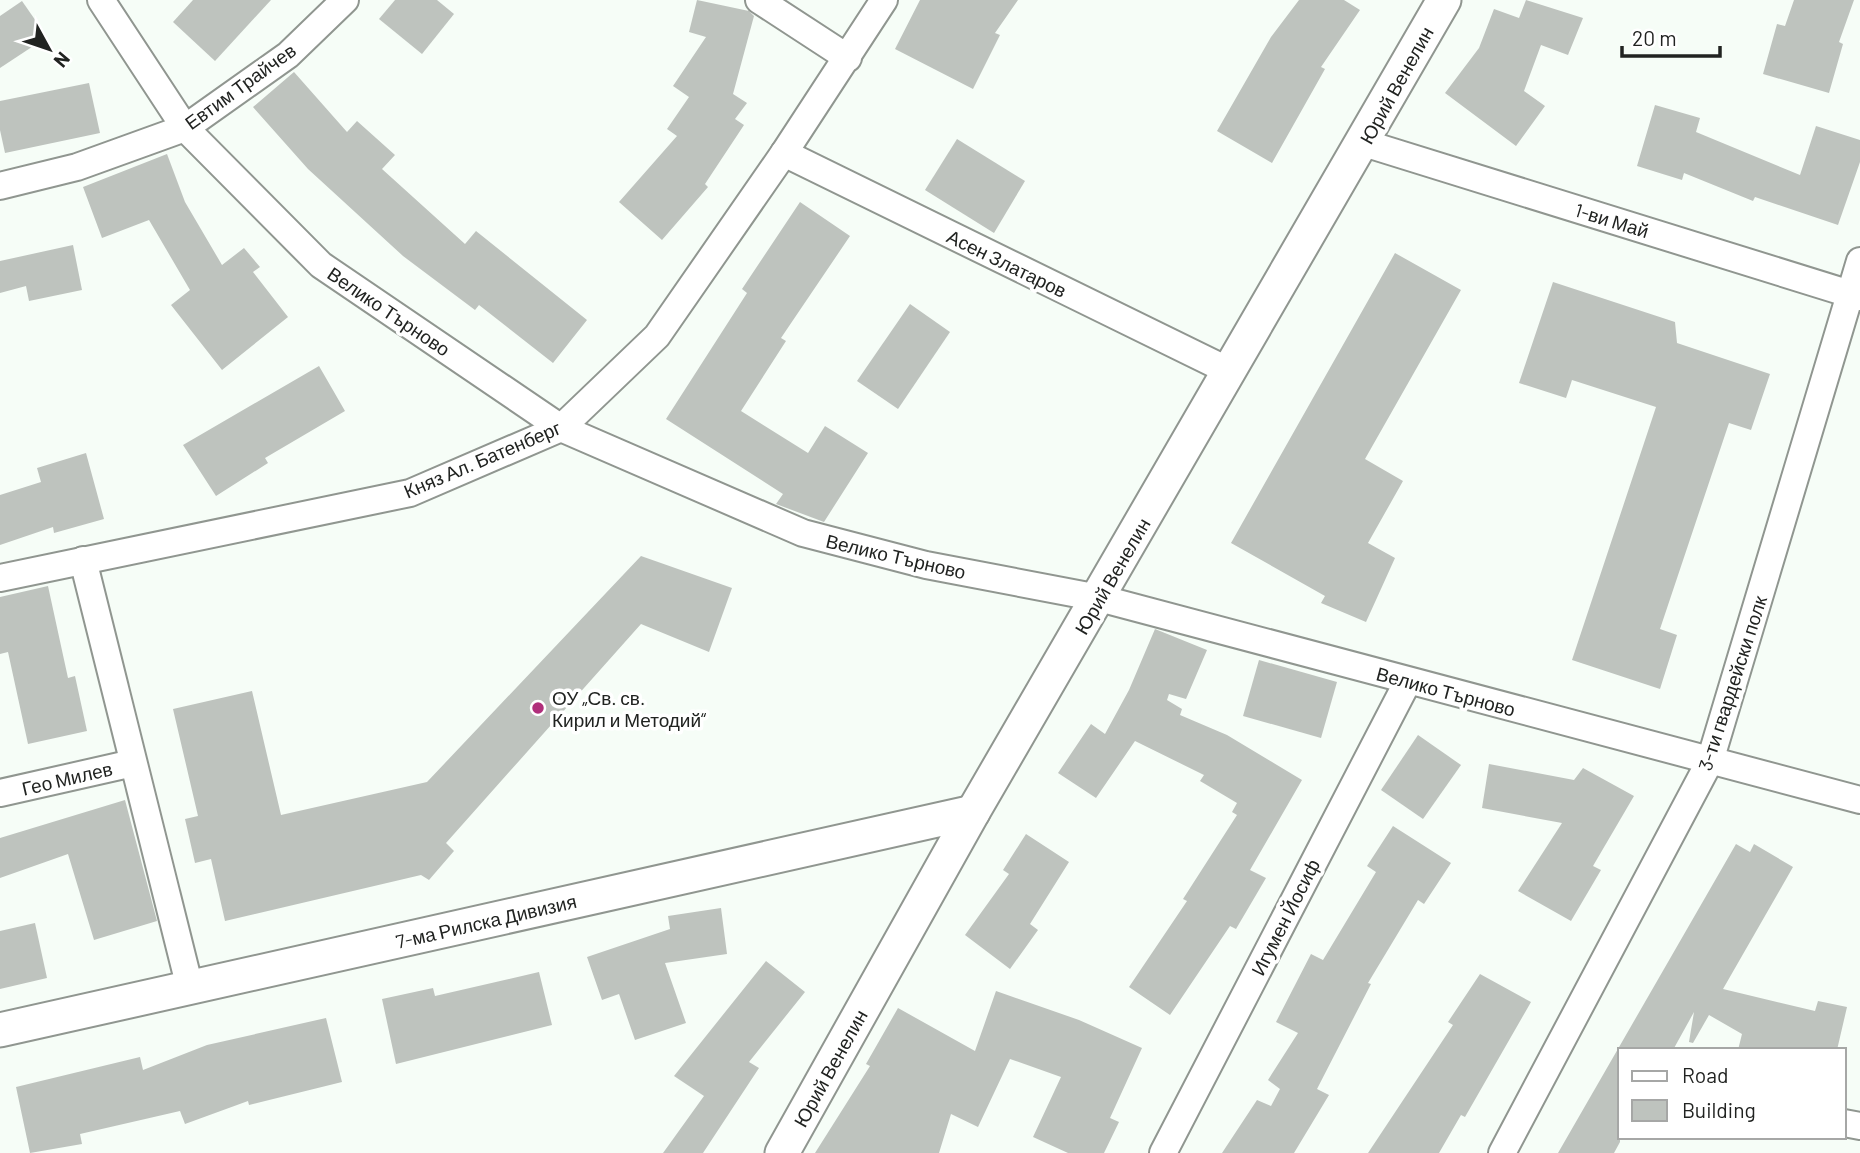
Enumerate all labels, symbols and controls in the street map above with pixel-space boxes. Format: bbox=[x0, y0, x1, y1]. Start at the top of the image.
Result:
north arrow bbox=[14, 14, 84, 84]
scale bar bbox=[1622, 14, 1720, 58]
street label: Юрий Венелин bbox=[1354, 22, 1438, 148]
text: 20 m bbox=[1632, 25, 1677, 50]
street label: Евтим Трайчев bbox=[180, 38, 300, 134]
text: N bbox=[50, 48, 75, 72]
street label: 1-ви Май bbox=[1572, 198, 1652, 242]
street label: Асен Златаров bbox=[944, 224, 1070, 302]
street label: Велико Търново bbox=[323, 262, 455, 360]
street label: Княз Ал. Батенберг bbox=[400, 416, 564, 502]
street label: Юрий Венелин bbox=[1069, 514, 1155, 638]
street label: Велико Търново bbox=[824, 529, 968, 583]
street label: 3-ти гвардейски полк bbox=[1693, 592, 1771, 773]
street label: Велико Търново bbox=[1374, 661, 1518, 721]
place label: ОУ „Св. св. Кирил и Методий“ bbox=[552, 686, 707, 731]
marker: ОУ „Св. св. Кирил и Методий“ bbox=[530, 700, 546, 716]
street label: Гео Милев bbox=[20, 756, 114, 800]
street label: Игумен Йосиф bbox=[1246, 855, 1324, 979]
street label: 7-ма Рилска Дивизия bbox=[393, 889, 579, 953]
street label: Юрий Венелин bbox=[788, 1005, 872, 1131]
legend bbox=[1618, 1048, 1846, 1139]
text: Road bbox=[1682, 1062, 1728, 1087]
text: Building bbox=[1682, 1097, 1756, 1122]

